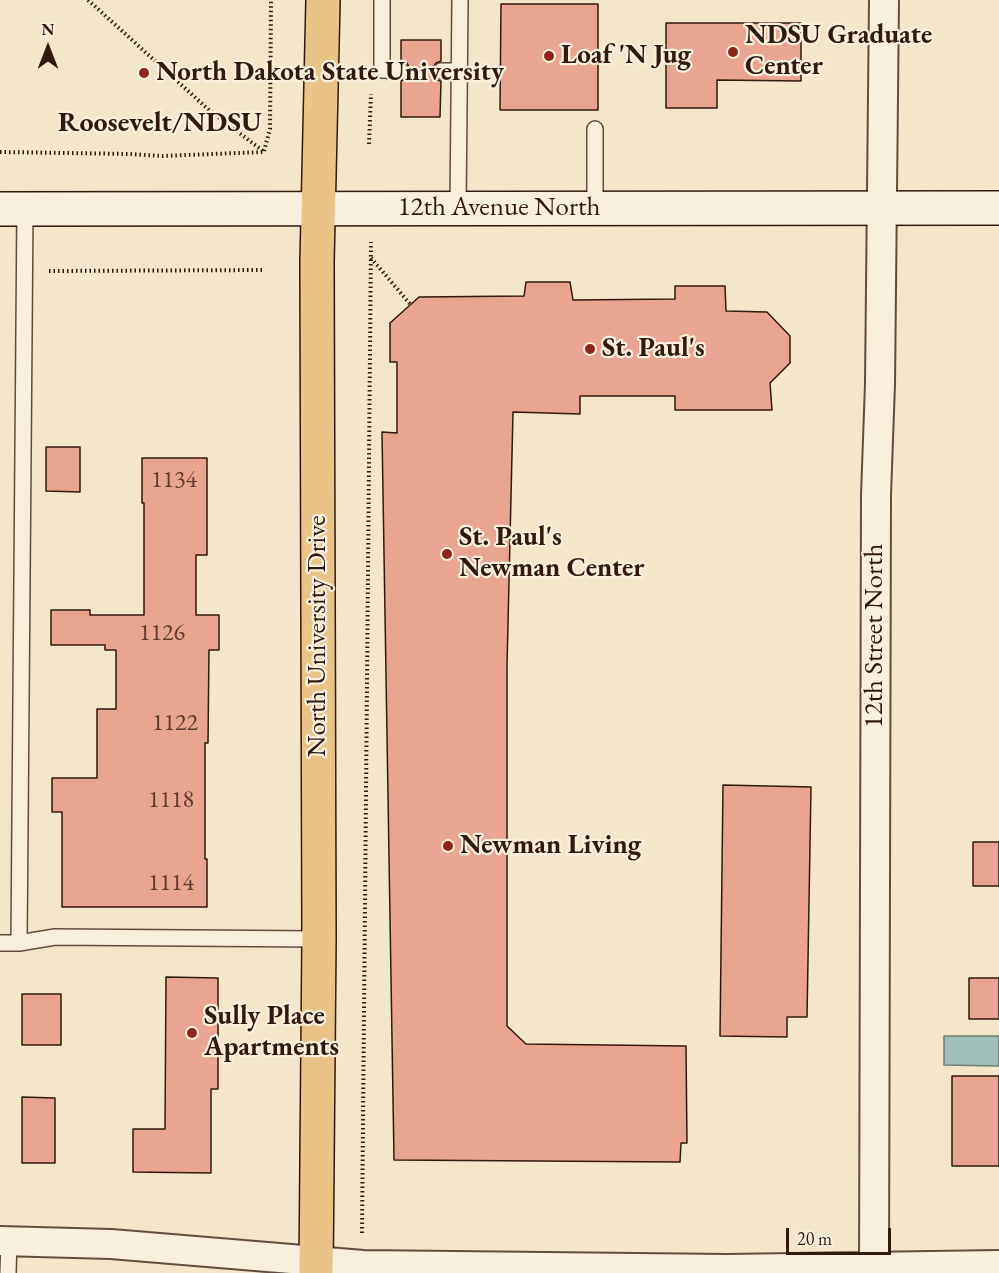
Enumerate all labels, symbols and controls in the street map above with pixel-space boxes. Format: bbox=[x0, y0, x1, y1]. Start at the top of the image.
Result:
north arrow bbox=[18, 18, 78, 78]
text: N bbox=[42, 19, 54, 40]
place label: NDSU Graduate Center bbox=[745, 20, 932, 83]
place label: Loaf 'N Jug bbox=[561, 40, 691, 72]
marker: NDSU Graduate Center bbox=[726, 45, 740, 59]
marker: Loaf 'N Jug bbox=[542, 49, 556, 63]
place label: North Dakota State University bbox=[156, 57, 504, 89]
marker: North Dakota State University bbox=[137, 66, 151, 80]
district label: Roosevelt/NDSU bbox=[58, 106, 262, 140]
street label: 12th Avenue North bbox=[398, 192, 600, 224]
place label: St. Paul's bbox=[602, 333, 705, 365]
marker: St. Paul's bbox=[583, 342, 597, 356]
house number: 1134 bbox=[151, 466, 197, 494]
street label: North University Drive bbox=[302, 515, 334, 757]
place label: St. Paul's Newman Center bbox=[459, 522, 645, 585]
street label: 12th Street North bbox=[859, 544, 891, 728]
marker: St. Paul's Newman Center bbox=[440, 547, 454, 561]
house number: 1126 bbox=[139, 619, 185, 647]
house number: 1122 bbox=[152, 709, 198, 737]
house number: 1118 bbox=[148, 786, 194, 814]
place label: Newman Living bbox=[460, 830, 641, 862]
marker: Newman Living bbox=[441, 839, 455, 853]
house number: 1114 bbox=[148, 869, 194, 897]
place label: Sully Place Apartments bbox=[204, 1001, 339, 1064]
marker: Sully Place Apartments bbox=[185, 1026, 199, 1040]
scale bar bbox=[789, 1216, 894, 1254]
text: 20 m bbox=[797, 1227, 832, 1250]

